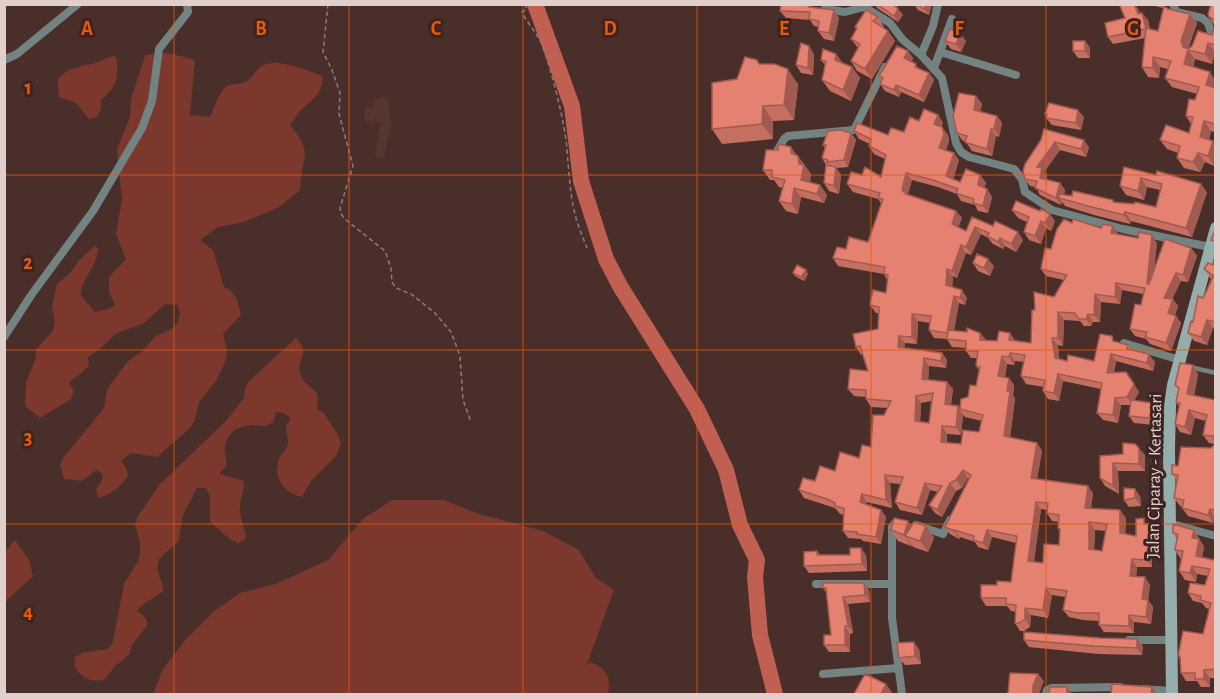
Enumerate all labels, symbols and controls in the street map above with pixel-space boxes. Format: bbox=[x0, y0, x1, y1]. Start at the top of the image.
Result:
text: A bbox=[81, 19, 93, 39]
text: B bbox=[255, 19, 267, 39]
text: C bbox=[431, 19, 442, 39]
text: D bbox=[603, 19, 617, 39]
text: E bbox=[779, 19, 789, 39]
text: F bbox=[954, 19, 964, 39]
text: G bbox=[1127, 19, 1139, 39]
text: 1 bbox=[24, 78, 32, 98]
text: 2 bbox=[23, 253, 33, 273]
street label: Jalan Ciparay - Kertasari bbox=[1145, 393, 1165, 559]
text: 3 bbox=[24, 428, 32, 448]
text: 4 bbox=[23, 602, 33, 622]

